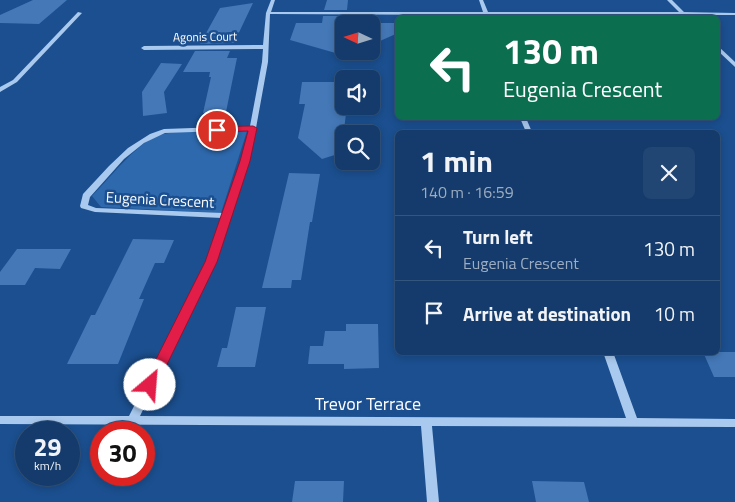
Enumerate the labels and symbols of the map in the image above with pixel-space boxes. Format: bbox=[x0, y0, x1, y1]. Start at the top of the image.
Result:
north arrow bbox=[335, 15, 380, 60]
street label: Agonis Court bbox=[173, 26, 238, 47]
pin bbox=[196, 109, 238, 151]
street label: Eugenia Crescent bbox=[105, 185, 216, 214]
position arrow bbox=[123, 358, 175, 410]
street label: Trevor Terrace bbox=[315, 390, 421, 417]
speed limit sign: 30 bbox=[90, 421, 155, 486]

